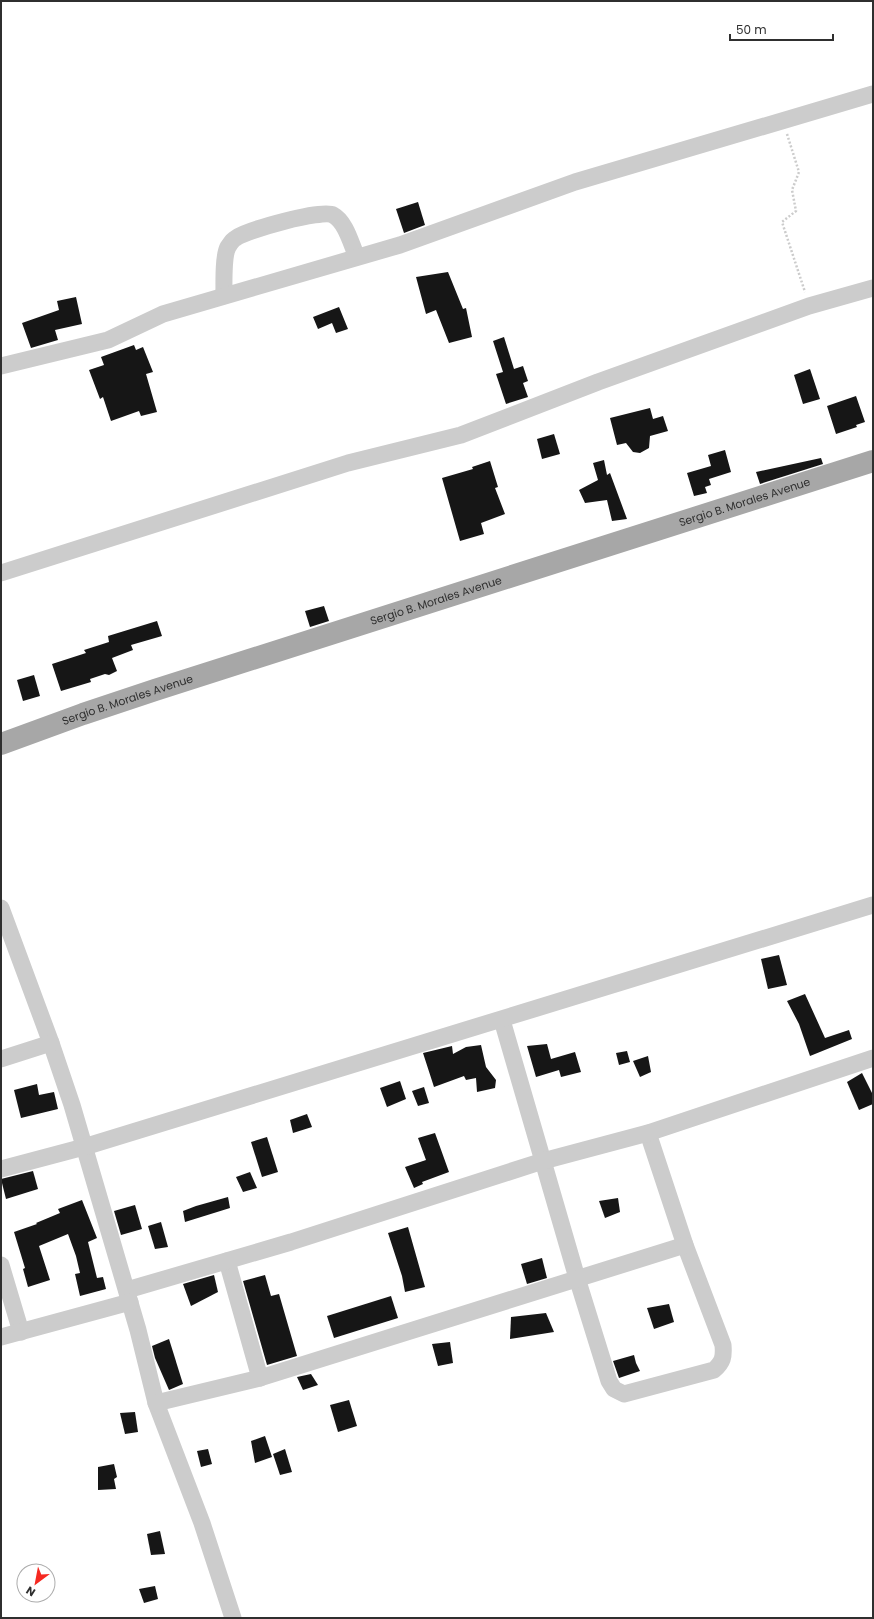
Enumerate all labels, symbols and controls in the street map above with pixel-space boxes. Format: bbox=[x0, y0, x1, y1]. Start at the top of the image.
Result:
scale bar bbox=[730, 16, 833, 42]
text: 50 m bbox=[736, 21, 767, 38]
street label: Sergio B. Morales Avenue bbox=[677, 473, 812, 530]
street label: Sergio B. Morales Avenue bbox=[368, 572, 504, 629]
street label: Sergio B. Morales Avenue bbox=[60, 670, 195, 729]
north arrow bbox=[16, 1563, 56, 1603]
text: N bbox=[23, 1583, 38, 1600]

